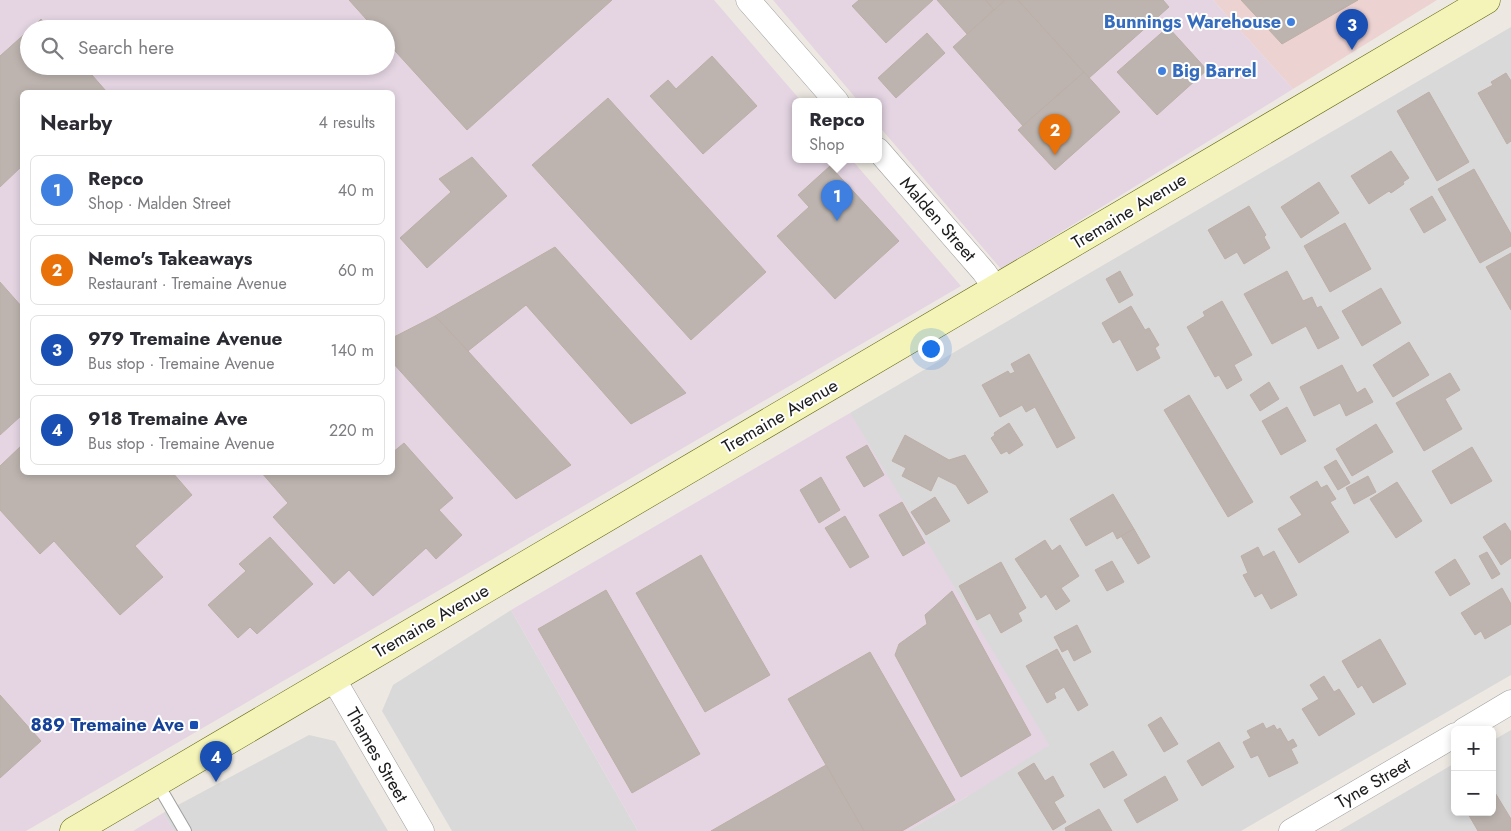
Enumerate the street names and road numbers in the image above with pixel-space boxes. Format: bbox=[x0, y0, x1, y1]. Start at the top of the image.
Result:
street label: Tremaine Avenue bbox=[1067, 166, 1191, 256]
street label: Malden Street bbox=[894, 171, 983, 268]
street label: Tremaine Avenue bbox=[717, 372, 843, 460]
street label: Tremaine Avenue bbox=[368, 577, 494, 665]
street label: Thames Street bbox=[339, 703, 415, 808]
street label: Tyne Street bbox=[1331, 751, 1416, 815]

